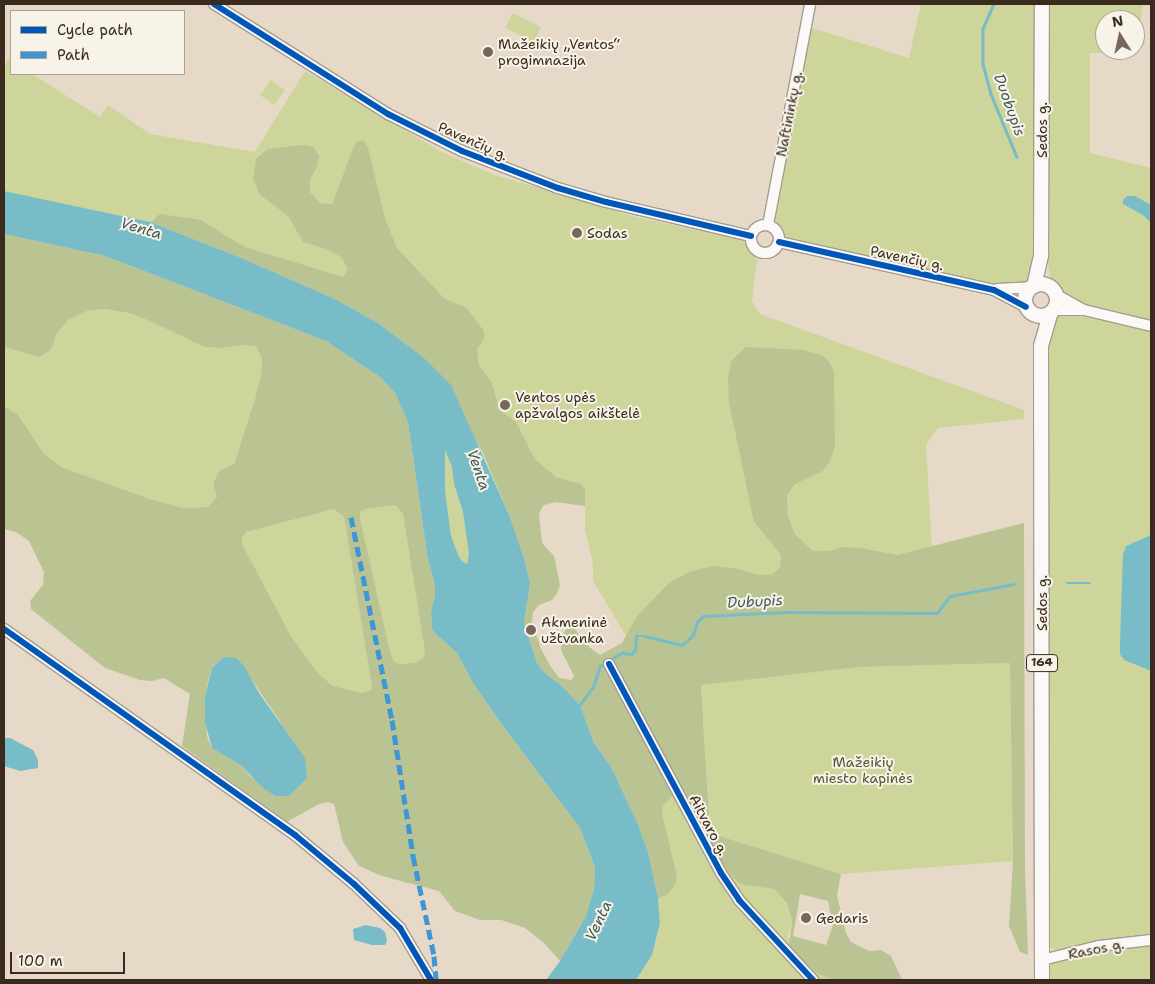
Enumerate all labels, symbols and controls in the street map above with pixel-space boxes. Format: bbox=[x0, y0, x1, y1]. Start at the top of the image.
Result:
legend bbox=[10, 10, 185, 75]
north arrow bbox=[1095, 10, 1145, 60]
text: N bbox=[1111, 11, 1125, 31]
text: Cycle path bbox=[57, 20, 133, 40]
place label: Mažeikių „Ventos“ progimnazija bbox=[498, 36, 620, 68]
text: Path bbox=[57, 45, 90, 65]
marker: Mažeikių „Ventos“ progimnazija bbox=[482, 46, 494, 58]
street label: Naftininkų g. bbox=[772, 70, 806, 158]
water label: Duobupis bbox=[989, 71, 1029, 139]
street label: Sedos g. bbox=[1034, 102, 1050, 158]
street label: Pavenčių g. bbox=[435, 118, 511, 164]
water label: Venta bbox=[118, 214, 164, 244]
place label: Sodas bbox=[587, 225, 628, 241]
marker: Sodas bbox=[571, 227, 583, 239]
street label: Pavenčių g. bbox=[869, 242, 945, 274]
place label: Ventos upės apžvalgos aikštelė bbox=[515, 389, 640, 422]
marker: Ventos upės apžvalgos aikštelė bbox=[499, 399, 511, 411]
water label: Venta bbox=[463, 447, 493, 493]
street label: Sedos g. bbox=[1034, 575, 1050, 631]
water label: Dubupis bbox=[727, 592, 783, 612]
place label: Akmeninė užtvanka bbox=[541, 614, 607, 646]
marker: Akmeninė užtvanka bbox=[525, 624, 537, 636]
road number: 164 bbox=[1026, 654, 1058, 672]
park label: Mažeikių miesto kapinės bbox=[813, 754, 913, 786]
street label: Aitvaro g. bbox=[686, 792, 732, 858]
water label: Venta bbox=[582, 898, 616, 944]
place label: Gedaris bbox=[816, 910, 869, 926]
marker: Gedaris bbox=[800, 912, 812, 924]
street label: Rasos g. bbox=[1067, 935, 1125, 963]
scale bar bbox=[12, 942, 128, 974]
text: 100 m bbox=[18, 951, 63, 971]

